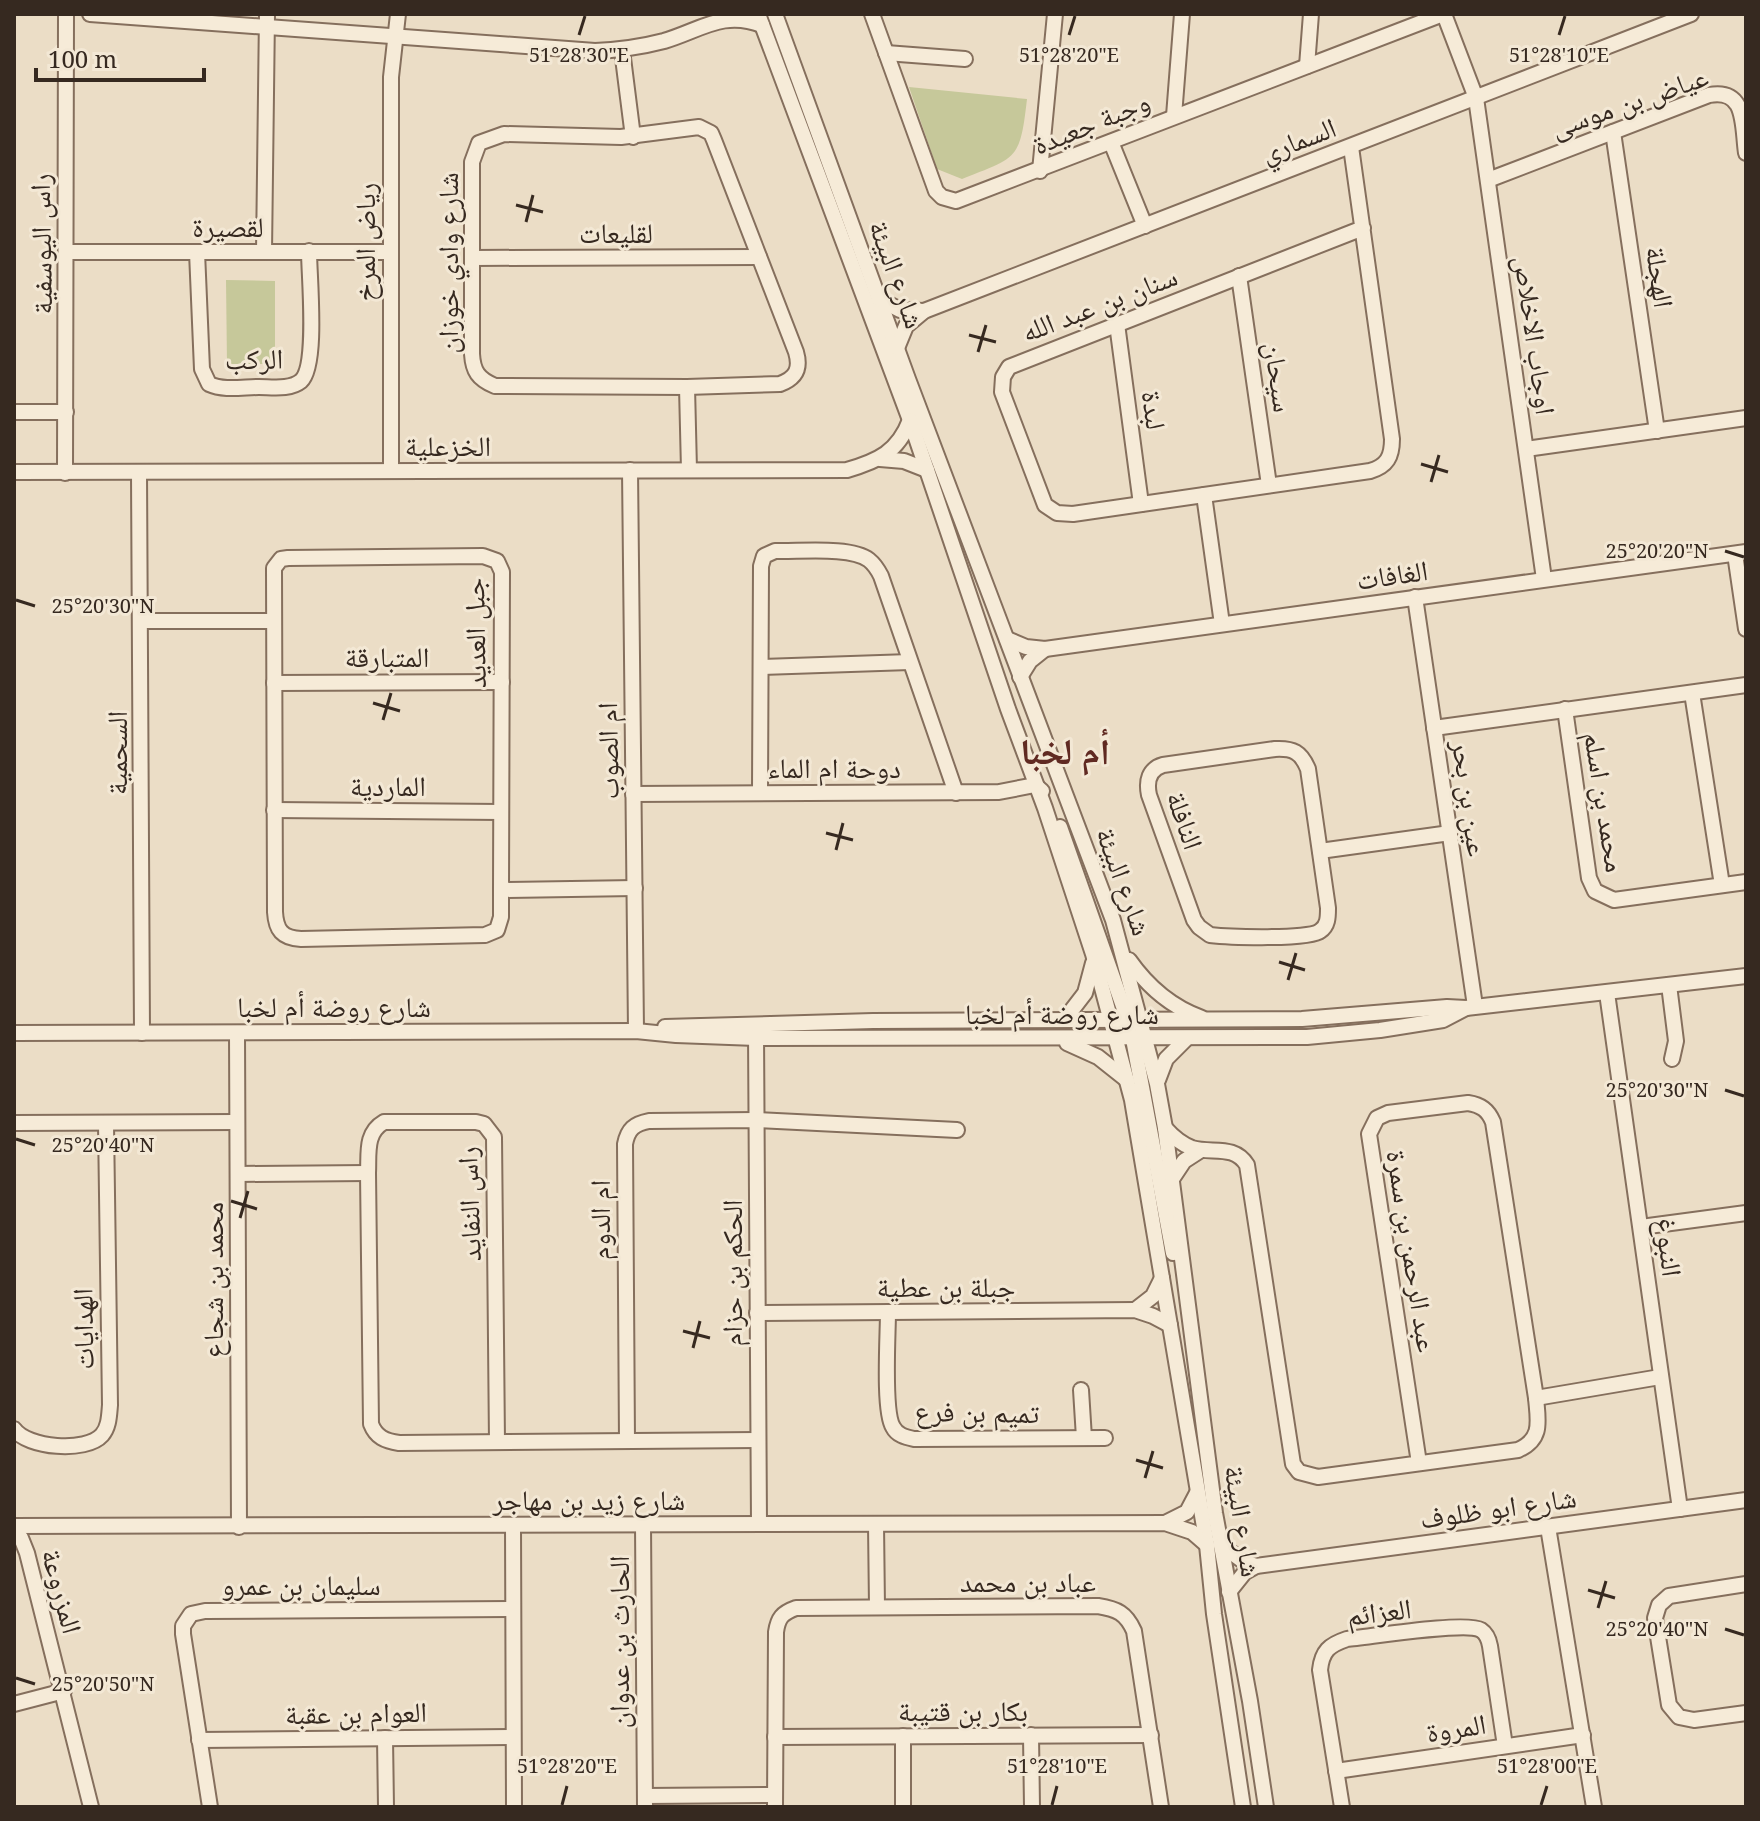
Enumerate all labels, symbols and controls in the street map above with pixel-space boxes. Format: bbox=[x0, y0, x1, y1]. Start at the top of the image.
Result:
scale bar bbox=[36, 32, 204, 82]
text: 51°28'30"E bbox=[529, 41, 629, 68]
text: 51°28'20"E bbox=[1019, 41, 1119, 68]
text: 51°28'10"E bbox=[1509, 41, 1609, 68]
text: 100 m bbox=[48, 42, 117, 75]
street label: عياض بن موسى bbox=[1545, 56, 1713, 146]
street label: وجبة جعيدة bbox=[1027, 81, 1155, 163]
street label: السماري bbox=[1255, 107, 1343, 175]
street label: شارع وادي خوزان bbox=[428, 172, 471, 354]
street label: راس اليوسفية bbox=[20, 173, 60, 315]
street label: رياض المرخ bbox=[345, 183, 383, 301]
street label: لقصيرة bbox=[192, 207, 264, 245]
street label: لقليعات bbox=[579, 213, 653, 251]
street label: شارع البيئة bbox=[861, 215, 935, 333]
street label: الهجلة bbox=[1638, 244, 1684, 310]
street label: اوجاب الاخلاص bbox=[1506, 253, 1566, 417]
street label: سنان بن عبد الله bbox=[1016, 256, 1182, 350]
street label: الركب bbox=[224, 338, 284, 378]
street label: سيحان bbox=[1256, 339, 1304, 415]
street label: لبدة bbox=[1133, 388, 1177, 432]
street label: الخزعلية bbox=[405, 426, 491, 464]
text: 25°20'20"N bbox=[1606, 537, 1708, 564]
street label: الغافات bbox=[1354, 550, 1430, 598]
street label: جبل العديد bbox=[454, 578, 494, 688]
text: 25°20'30"N bbox=[52, 592, 154, 619]
street label: المتبارقة bbox=[345, 637, 429, 675]
street label: ام الصوب bbox=[587, 702, 628, 800]
street label: السحمية bbox=[97, 711, 135, 795]
district label: أم لخبا bbox=[1020, 726, 1110, 776]
street label: محمد بن اسلم bbox=[1575, 729, 1636, 875]
street label: عين بن بحر bbox=[1444, 736, 1498, 859]
street label: دوحة ام الماء bbox=[767, 748, 901, 787]
street label: الماردية bbox=[350, 766, 426, 804]
street label: النافلة bbox=[1158, 786, 1214, 854]
street label: شارع البيئة bbox=[1088, 822, 1162, 940]
street label: شارع روضة أم لخبا bbox=[237, 987, 431, 1026]
street label: شارع روضة أم لخبا bbox=[965, 994, 1159, 1033]
text: 25°20'30"N bbox=[1606, 1076, 1708, 1103]
text: 25°20'40"N bbox=[52, 1131, 154, 1158]
street label: راس النفايد bbox=[447, 1146, 489, 1262]
street label: عبد الرحمن بن سمرة bbox=[1378, 1147, 1448, 1355]
street label: ام الدوم bbox=[580, 1180, 619, 1260]
street label: الحكم بن حزام bbox=[712, 1199, 751, 1347]
street label: محمد بن شجاع bbox=[193, 1202, 231, 1358]
street label: النبوغ bbox=[1648, 1215, 1692, 1279]
street label: جبلة بن عطية bbox=[877, 1267, 1015, 1305]
street label: الهدايات bbox=[62, 1288, 102, 1370]
street label: تميم بن فرع bbox=[914, 1391, 1040, 1432]
street label: شارع البيئة bbox=[1216, 1463, 1272, 1579]
street label: شارع ابو ظلوف bbox=[1417, 1477, 1579, 1537]
street label: شارع زيد بن مهاجر bbox=[492, 1480, 685, 1518]
street label: المزروعة bbox=[33, 1544, 93, 1638]
street label: الحارث بن عدوان bbox=[599, 1556, 637, 1729]
street label: عباد بن محمد bbox=[960, 1562, 1096, 1600]
street label: سليمان بن عمرو bbox=[221, 1565, 381, 1603]
street label: العزائم bbox=[1345, 1588, 1414, 1635]
text: 25°20'40"N bbox=[1606, 1615, 1708, 1642]
text: 25°20'50"N bbox=[52, 1670, 154, 1697]
street label: بكار بن قتيبة bbox=[898, 1691, 1028, 1729]
street label: العوام بن عقبة bbox=[285, 1692, 427, 1733]
street label: المروة bbox=[1423, 1704, 1489, 1750]
text: 51°28'20"E bbox=[517, 1752, 617, 1779]
text: 51°28'10"E bbox=[1007, 1752, 1107, 1779]
text: 51°28'00"E bbox=[1497, 1752, 1597, 1779]

